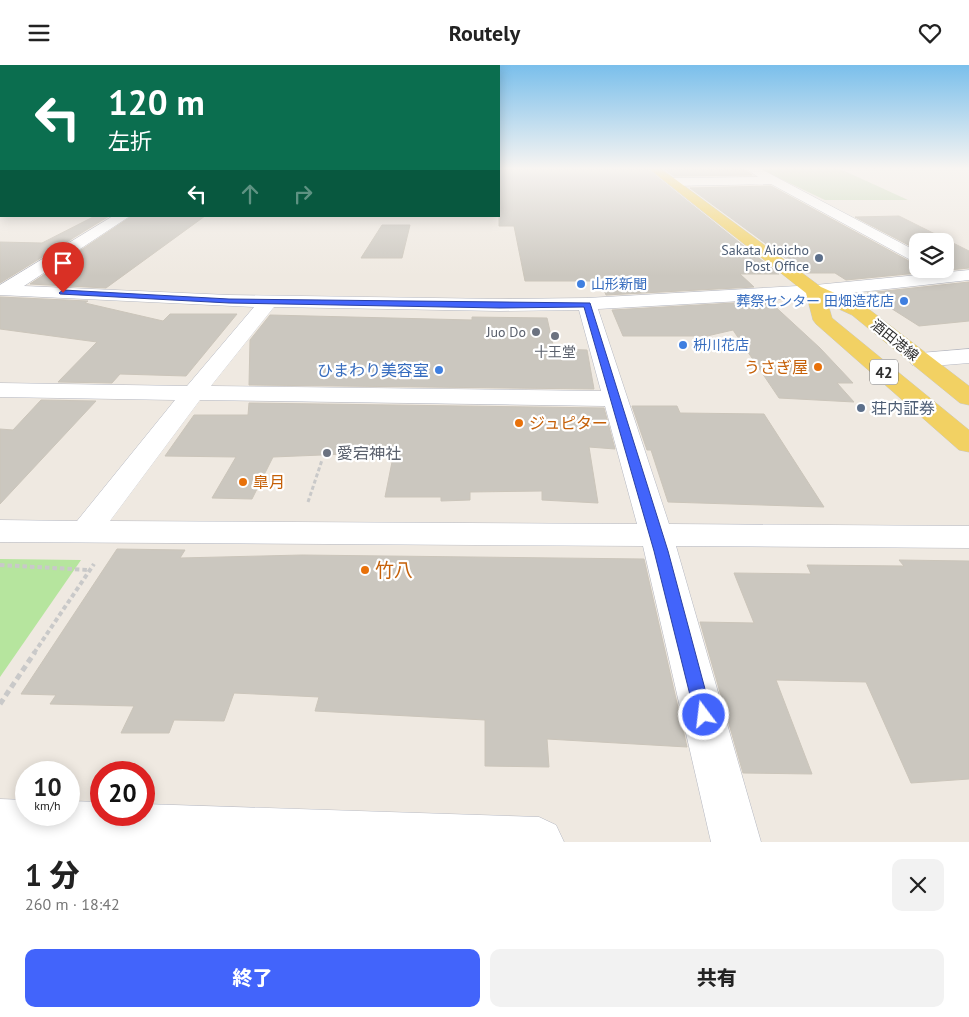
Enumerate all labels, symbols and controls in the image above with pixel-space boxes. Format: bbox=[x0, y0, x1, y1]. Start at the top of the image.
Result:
icon: menu bbox=[25, 19, 53, 47]
text: Routely bbox=[449, 19, 520, 47]
icon: heart bbox=[916, 19, 944, 47]
text: 120 m bbox=[108, 79, 205, 125]
icon: left bbox=[25, 85, 90, 150]
text: 左折 bbox=[108, 127, 152, 155]
icon: left bbox=[183, 180, 211, 208]
icon: ahead bbox=[236, 180, 264, 208]
icon: right bbox=[289, 180, 317, 208]
map controls bbox=[909, 233, 954, 278]
button: layers bbox=[909, 233, 954, 278]
place label: Sakata Aioicho Post Office bbox=[721, 241, 809, 275]
pin bbox=[42, 242, 84, 293]
icon: arrive bbox=[49, 249, 77, 277]
marker: Sakata Aioicho Post Office bbox=[813, 252, 825, 264]
place label: 山形新聞 bbox=[591, 275, 647, 293]
marker: 山形新聞 bbox=[575, 278, 587, 290]
place label: 葬祭センター 田畑造花店 bbox=[736, 292, 894, 310]
marker: 葬祭センター 田畑造花店 bbox=[898, 295, 910, 307]
street label: 酒田港線 bbox=[868, 315, 922, 365]
place label: Juo Do bbox=[485, 323, 526, 341]
marker: Juo Do bbox=[530, 326, 542, 338]
marker: 十王堂 bbox=[549, 330, 561, 342]
place label: 枡川花店 bbox=[693, 336, 749, 354]
marker: 枡川花店 bbox=[677, 339, 689, 351]
place label: 十王堂 bbox=[534, 343, 576, 361]
place label: うさぎ屋 bbox=[744, 357, 808, 377]
road number: 42 bbox=[870, 359, 898, 385]
place label: ひまわり美容室 bbox=[317, 360, 429, 380]
marker: うさぎ屋 bbox=[812, 361, 824, 373]
marker: ひまわり美容室 bbox=[433, 364, 445, 376]
place label: 荘内証券 bbox=[871, 398, 935, 418]
marker: 荘内証券 bbox=[855, 402, 867, 414]
place label: ジュピター bbox=[529, 413, 608, 433]
marker: ジュピター bbox=[513, 417, 525, 429]
place label: 愛宕神社 bbox=[337, 443, 401, 463]
marker: 愛宕神社 bbox=[321, 447, 333, 459]
place label: 皐月 bbox=[253, 472, 285, 492]
marker: 皐月 bbox=[237, 476, 249, 488]
place label: 竹八 bbox=[375, 558, 413, 582]
marker: 竹八 bbox=[359, 564, 371, 576]
position arrow bbox=[677, 688, 729, 740]
speed limit sign: 20 bbox=[90, 761, 155, 826]
text: 10 bbox=[33, 771, 62, 803]
text: km/h bbox=[34, 798, 61, 813]
text: 1 分 bbox=[25, 855, 80, 894]
button: close bbox=[892, 859, 944, 911]
text: 260 m · 18:42 bbox=[25, 894, 120, 914]
button: 終了 bbox=[25, 949, 480, 1007]
button: 共有 bbox=[490, 949, 944, 1007]

